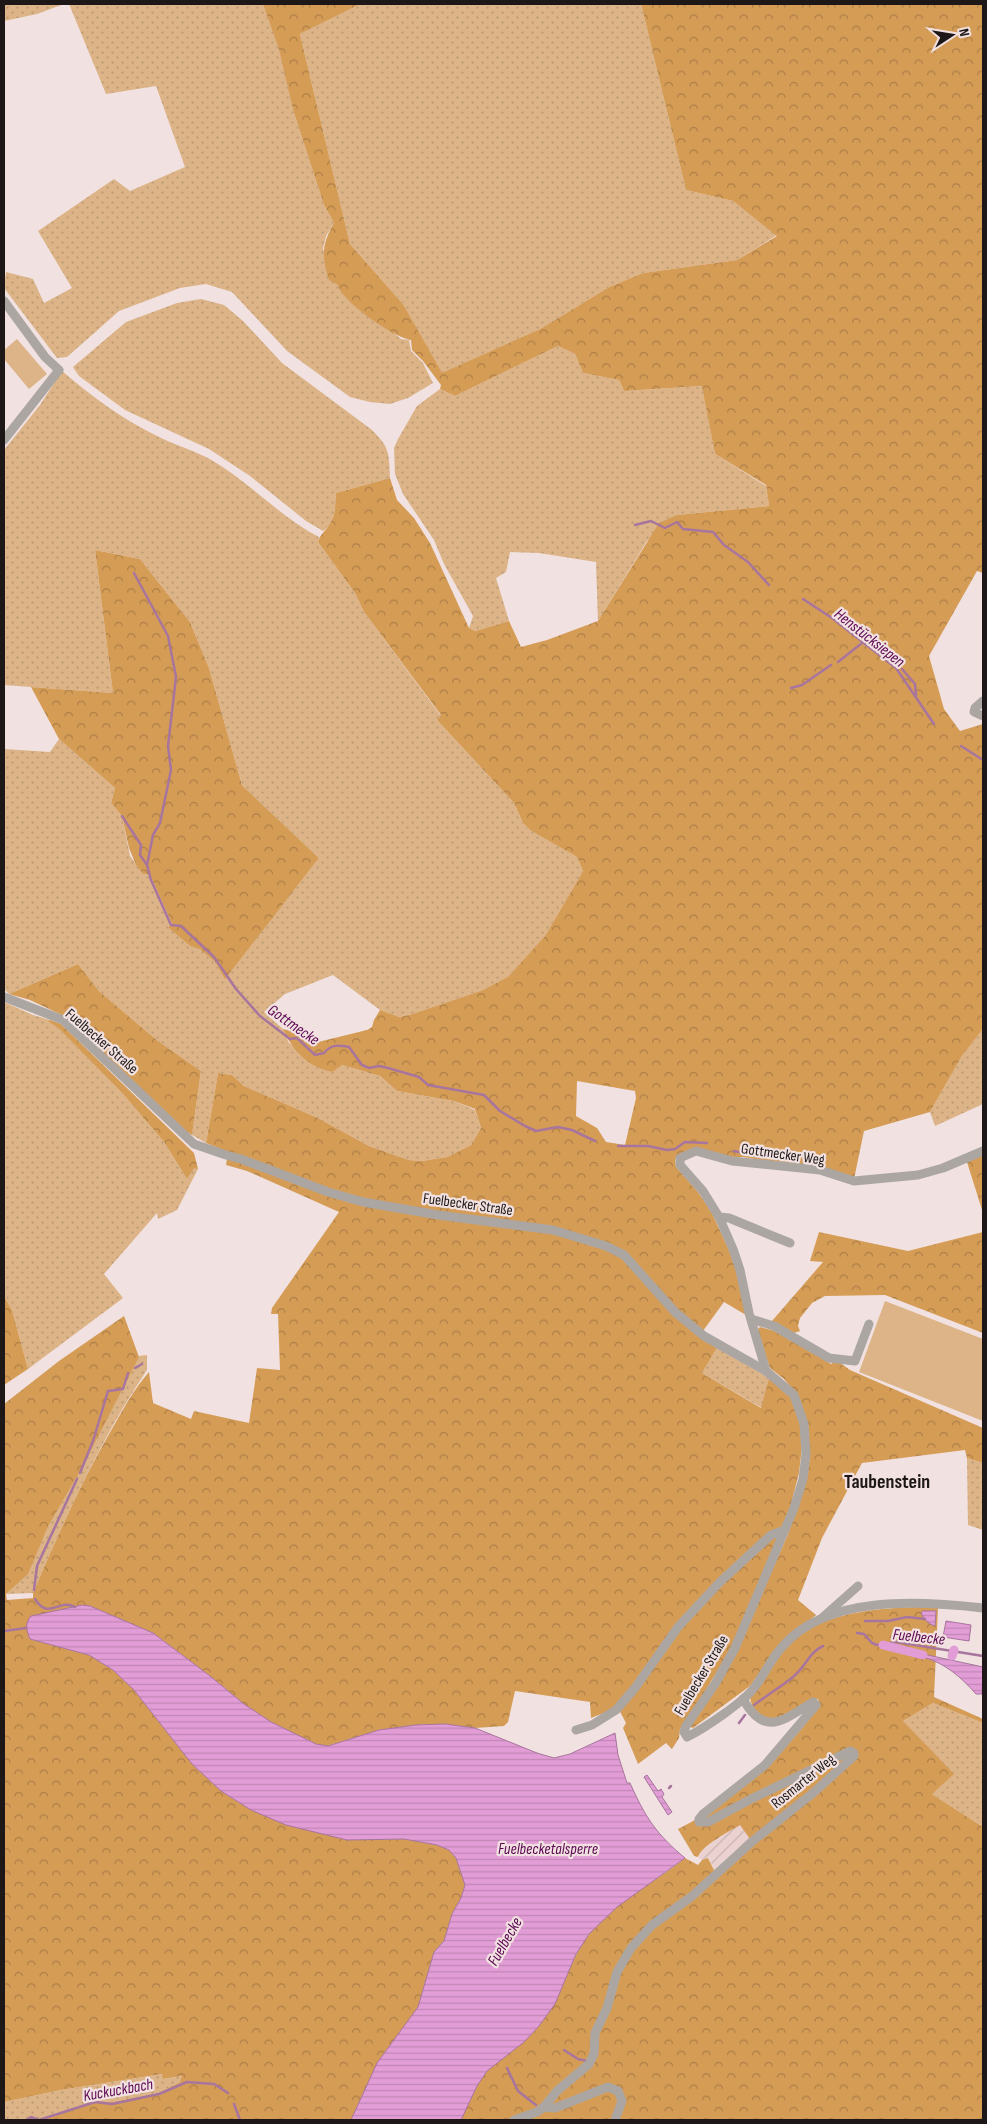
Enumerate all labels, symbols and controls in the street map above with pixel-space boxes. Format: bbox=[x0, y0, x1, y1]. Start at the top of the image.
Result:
north arrow bbox=[927, 10, 977, 60]
text: N bbox=[955, 27, 973, 38]
water label: Henstücksiepen bbox=[830, 605, 908, 672]
water label: Gottmecke bbox=[264, 1001, 323, 1050]
street label: Fuelbecker Straße bbox=[61, 1005, 142, 1078]
street label: Gottmecker Weg bbox=[740, 1139, 826, 1170]
street label: Fuelbecker Straße bbox=[422, 1189, 514, 1220]
district label: Taubenstein bbox=[844, 1470, 930, 1494]
water label: Fuelbecke bbox=[892, 1625, 946, 1650]
street label: Fuelbecker Straße bbox=[670, 1632, 733, 1719]
street label: Rosmarter Weg bbox=[767, 1750, 839, 1813]
water label: Fuelbecketalsperre bbox=[498, 1840, 598, 1859]
water label: Fuelbecke bbox=[484, 1914, 527, 1969]
water label: Kuckuckbach bbox=[82, 2075, 155, 2106]

